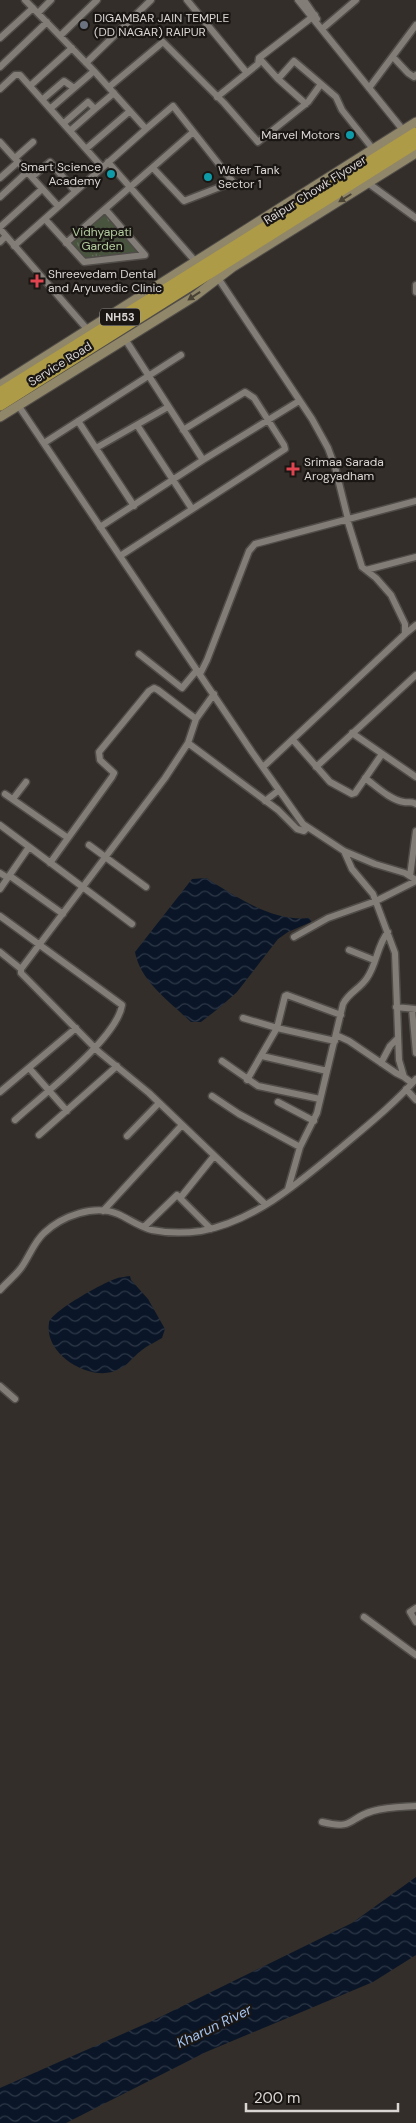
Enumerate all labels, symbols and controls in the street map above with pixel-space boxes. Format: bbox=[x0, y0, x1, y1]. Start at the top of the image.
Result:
place label: DIGAMBAR JAIN TEMPLE (DD NAGAR) RAIPUR bbox=[94, 10, 229, 40]
marker: DIGAMBAR JAIN TEMPLE (DD NAGAR) RAIPUR bbox=[78, 19, 90, 31]
place label: Marvel Motors bbox=[261, 127, 340, 143]
marker: Marvel Motors bbox=[344, 129, 356, 141]
street label: Raipur Chowk Flyover bbox=[261, 152, 370, 228]
place label: Smart Science Academy bbox=[20, 159, 101, 189]
place label: Water Tank Sector 1 bbox=[218, 162, 280, 192]
marker: Smart Science Academy bbox=[105, 168, 117, 180]
marker: Water Tank Sector 1 bbox=[202, 171, 214, 183]
one-way arrow bbox=[338, 193, 351, 202]
park label: Vidhyapati Garden bbox=[72, 224, 132, 254]
place label: Shreevedam Dental and Aryuvedic Clinic bbox=[48, 266, 162, 296]
marker: Shreevedam Dental and Aryuvedic Clinic bbox=[30, 274, 44, 288]
one-way arrow bbox=[188, 291, 201, 301]
road number: NH53 bbox=[100, 308, 140, 326]
street label: Service Road bbox=[25, 338, 95, 390]
place label: Srimaa Sarada Arogyadham bbox=[304, 454, 384, 484]
marker: Srimaa Sarada Arogyadham bbox=[286, 462, 300, 476]
water label: Kharun River bbox=[173, 2000, 255, 2052]
scale bar bbox=[246, 2080, 398, 2112]
text: 200 m bbox=[254, 2088, 300, 2108]

